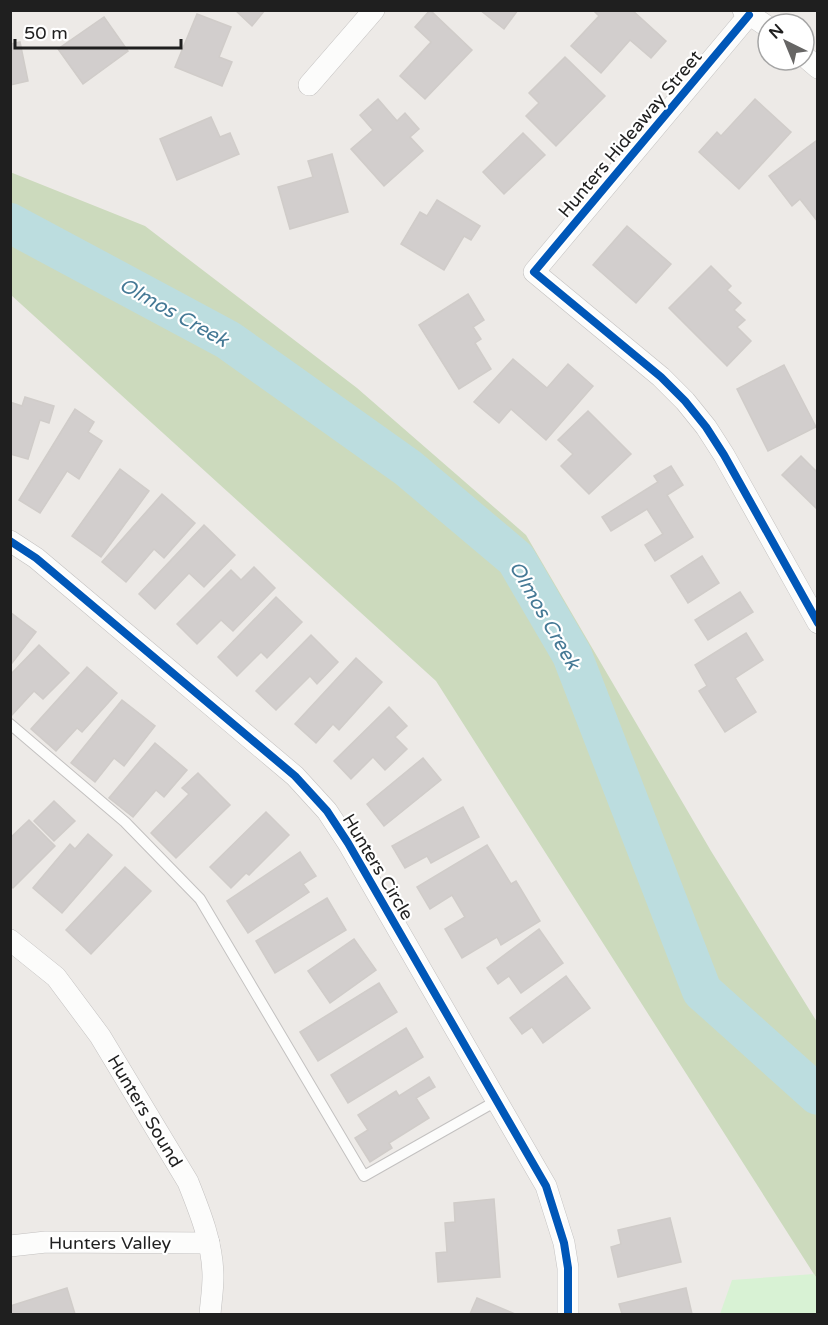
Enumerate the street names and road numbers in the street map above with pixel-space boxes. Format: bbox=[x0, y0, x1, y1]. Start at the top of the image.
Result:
street label: Hunters Hideaway Street bbox=[554, 46, 706, 222]
street label: Hunters Circle bbox=[338, 810, 418, 924]
street label: Hunters Sound bbox=[103, 1051, 187, 1171]
street label: Hunters Valley bbox=[49, 1232, 172, 1254]

